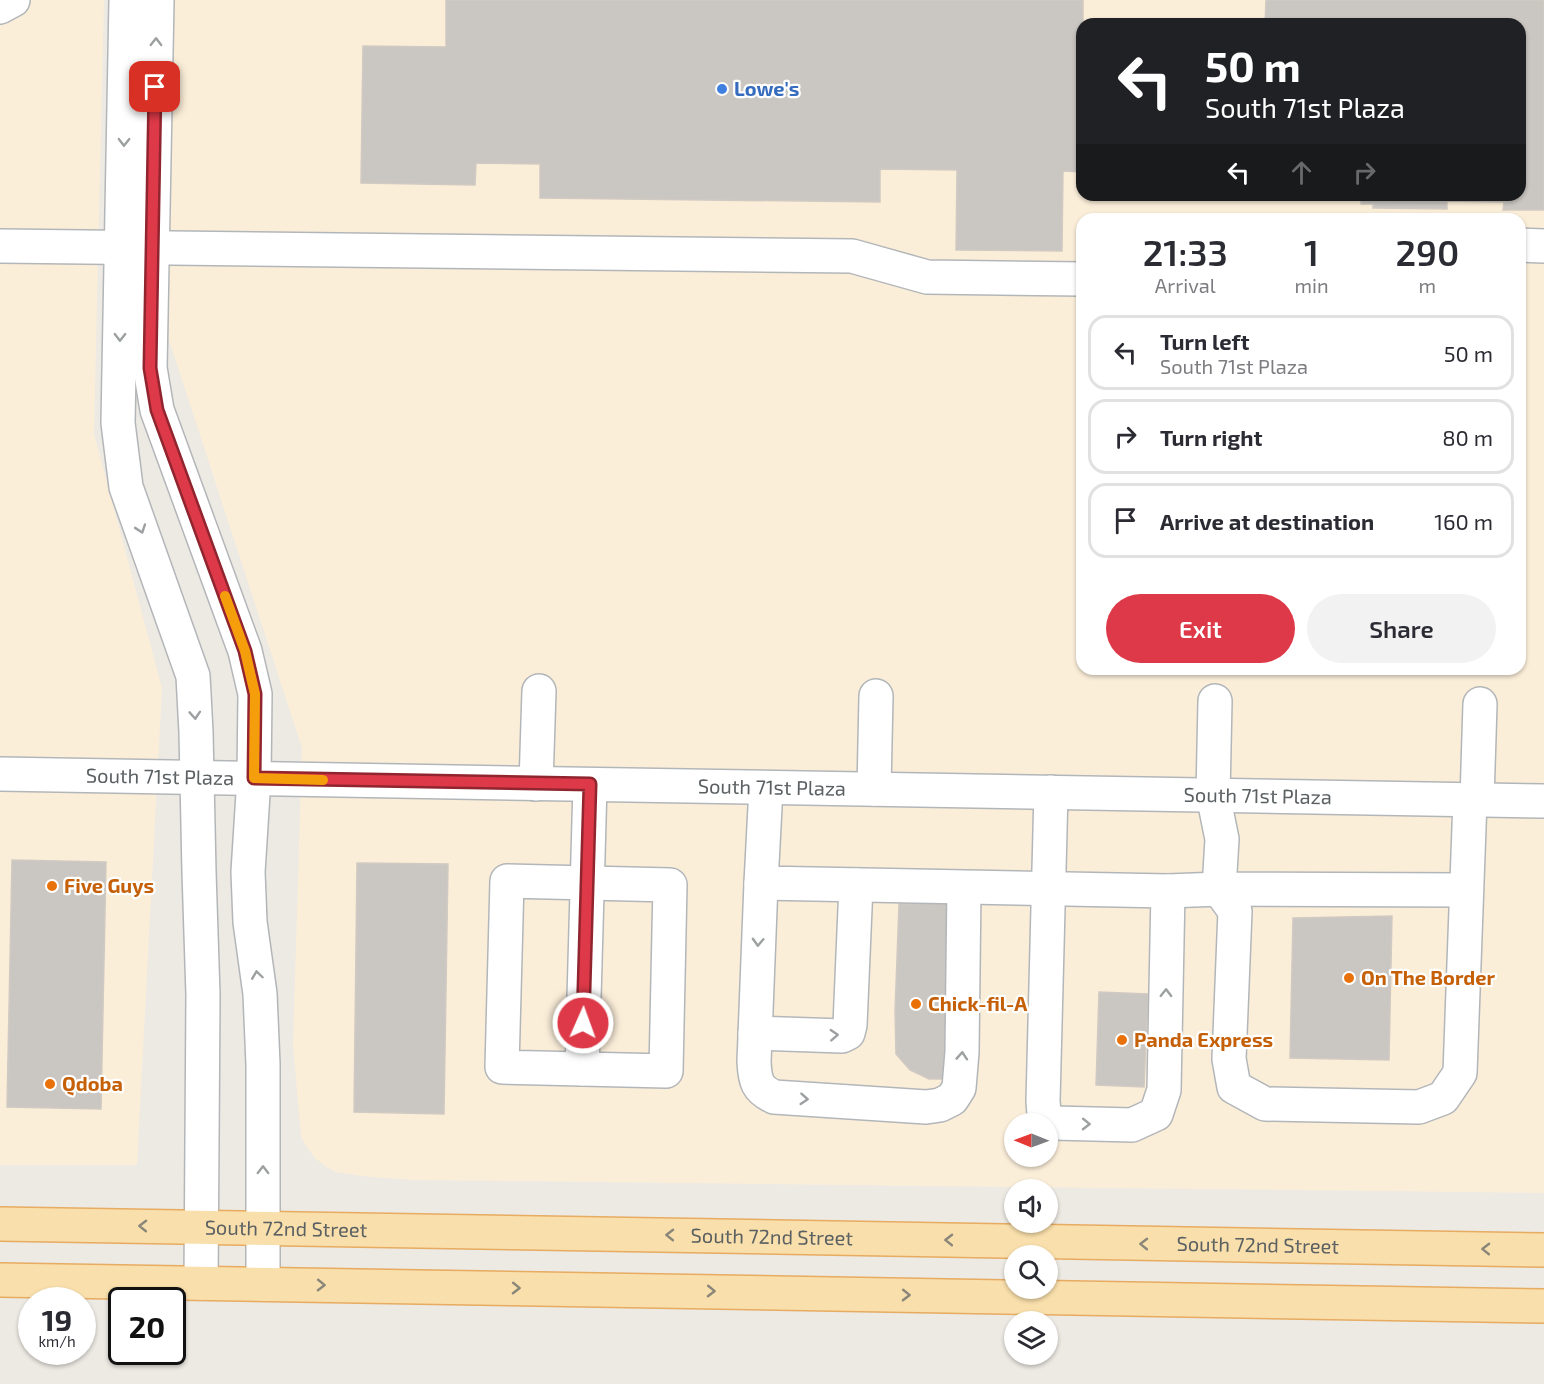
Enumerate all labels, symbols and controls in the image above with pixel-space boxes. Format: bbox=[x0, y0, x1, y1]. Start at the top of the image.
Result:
one-way arrow bbox=[150, 38, 162, 47]
text: 50 m bbox=[1205, 40, 1301, 90]
icon: left bbox=[1106, 42, 1184, 120]
pin bbox=[129, 61, 180, 112]
icon: arrive bbox=[138, 70, 171, 103]
place label: Lowe's bbox=[734, 76, 799, 100]
marker: Lowe's bbox=[715, 82, 729, 96]
text: South 71st Plaza bbox=[1205, 91, 1405, 123]
one-way arrow bbox=[117, 138, 130, 147]
icon: left bbox=[1222, 156, 1255, 189]
icon: ahead bbox=[1285, 156, 1318, 189]
icon: right bbox=[1348, 156, 1381, 189]
text: 21:33 bbox=[1143, 230, 1228, 273]
text: 1 bbox=[1304, 230, 1319, 273]
text: 290 bbox=[1395, 230, 1459, 273]
text: Arrival bbox=[1155, 273, 1216, 297]
text: min bbox=[1295, 273, 1329, 297]
text: m bbox=[1419, 273, 1436, 297]
text: Turn left bbox=[1160, 328, 1249, 354]
one-way arrow bbox=[114, 333, 126, 342]
icon: left bbox=[1109, 336, 1142, 369]
text: 50 m bbox=[1444, 340, 1493, 366]
text: South 71st Plaza bbox=[1160, 354, 1308, 378]
icon: right bbox=[1109, 420, 1142, 453]
text: Turn right bbox=[1160, 424, 1262, 450]
text: 80 m bbox=[1442, 424, 1493, 450]
icon: arrive bbox=[1109, 504, 1142, 537]
text: Arrive at destination bbox=[1160, 508, 1374, 534]
text: 160 m bbox=[1434, 508, 1493, 534]
one-way arrow bbox=[133, 524, 146, 534]
button: Exit bbox=[1106, 594, 1295, 663]
button: Share bbox=[1307, 594, 1496, 663]
one-way arrow bbox=[189, 711, 202, 720]
street label: South 71st Plaza bbox=[86, 763, 234, 789]
street label: South 71st Plaza bbox=[698, 773, 846, 800]
street label: South 71st Plaza bbox=[1184, 782, 1332, 808]
place label: Five Guys bbox=[64, 873, 154, 898]
marker: Five Guys bbox=[45, 879, 59, 893]
one-way arrow bbox=[752, 937, 765, 946]
place label: On The Border bbox=[1361, 965, 1496, 989]
one-way arrow bbox=[252, 970, 264, 980]
marker: On The Border bbox=[1342, 971, 1356, 985]
one-way arrow bbox=[1160, 988, 1172, 997]
position arrow bbox=[551, 991, 615, 1055]
place label: Chick-fil-A bbox=[928, 991, 1028, 1015]
marker: Chick-fil-A bbox=[909, 997, 923, 1011]
place label: Panda Express bbox=[1134, 1027, 1273, 1051]
one-way arrow bbox=[830, 1029, 839, 1042]
marker: Panda Express bbox=[1115, 1033, 1129, 1047]
one-way arrow bbox=[955, 1052, 968, 1061]
place label: Qdoba bbox=[62, 1071, 123, 1096]
marker: Qdoba bbox=[43, 1077, 57, 1091]
one-way arrow bbox=[799, 1093, 808, 1106]
north arrow bbox=[1004, 1113, 1058, 1167]
map controls bbox=[1004, 1113, 1058, 1365]
one-way arrow bbox=[1081, 1118, 1090, 1130]
one-way arrow bbox=[257, 1165, 269, 1174]
button: sound bbox=[1004, 1179, 1058, 1233]
street label: South 72nd Street bbox=[205, 1214, 368, 1241]
one-way arrow bbox=[139, 1220, 148, 1233]
street label: South 72nd Street bbox=[691, 1223, 854, 1249]
one-way arrow bbox=[665, 1229, 674, 1242]
street label: South 72nd Street bbox=[1176, 1231, 1340, 1258]
one-way arrow bbox=[944, 1234, 953, 1246]
one-way arrow bbox=[1139, 1237, 1148, 1250]
one-way arrow bbox=[1481, 1243, 1490, 1255]
button: search bbox=[1004, 1245, 1058, 1299]
one-way arrow bbox=[317, 1279, 326, 1291]
one-way arrow bbox=[512, 1282, 521, 1294]
one-way arrow bbox=[707, 1285, 716, 1298]
speed limit sign: 20 bbox=[108, 1287, 186, 1365]
one-way arrow bbox=[902, 1289, 911, 1301]
text: 19 bbox=[42, 1301, 72, 1337]
button: layers bbox=[1004, 1311, 1058, 1365]
text: km/h bbox=[38, 1332, 76, 1350]

